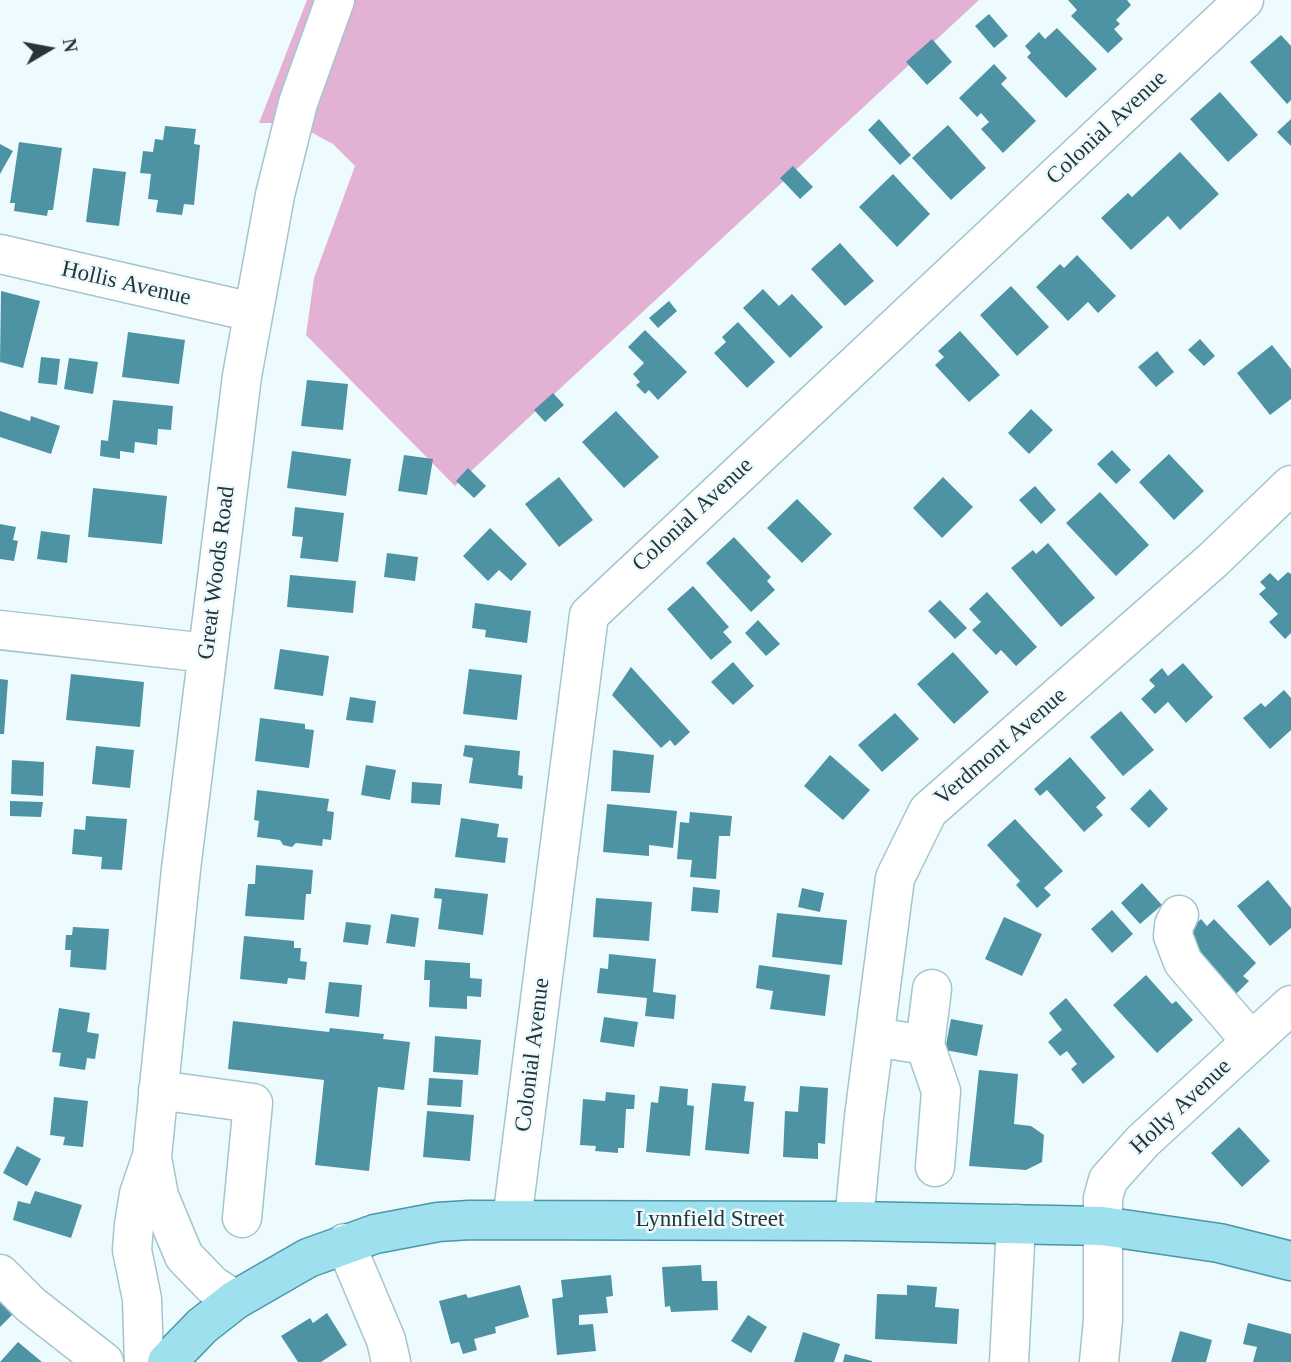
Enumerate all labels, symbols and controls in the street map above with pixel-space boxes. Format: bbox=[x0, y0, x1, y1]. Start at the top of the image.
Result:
north arrow bbox=[14, 14, 84, 84]
text: N bbox=[59, 37, 82, 54]
street label: Colonial Avenue bbox=[1041, 65, 1173, 191]
street label: Hollis Avenue bbox=[59, 256, 193, 312]
street label: Colonial Avenue bbox=[627, 452, 759, 578]
street label: Great Woods Road bbox=[193, 485, 241, 661]
street label: Verdmont Avenue bbox=[929, 682, 1073, 812]
street label: Colonial Avenue bbox=[510, 977, 556, 1133]
street label: Holly Avenue bbox=[1125, 1053, 1237, 1161]
street label: Lynnfield Street bbox=[636, 1206, 784, 1234]

